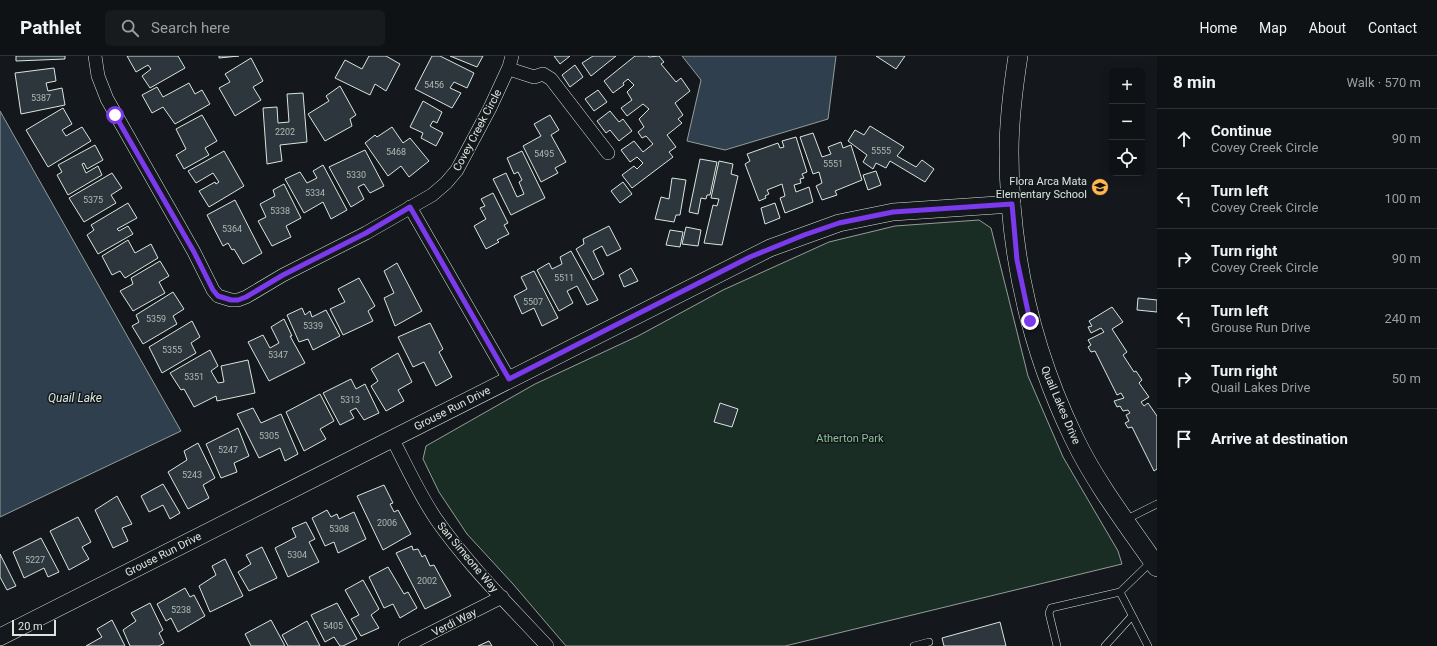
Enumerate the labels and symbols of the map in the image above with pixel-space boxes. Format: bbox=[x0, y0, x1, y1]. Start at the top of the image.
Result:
house number: 5456 bbox=[424, 80, 444, 90]
street label: Covey Creek Circle bbox=[450, 87, 505, 173]
house number: 5387 bbox=[31, 93, 51, 103]
route start bbox=[106, 106, 124, 124]
house number: 2202 bbox=[275, 127, 295, 137]
house number: 5555 bbox=[871, 146, 891, 156]
house number: 5468 bbox=[386, 147, 406, 157]
house number: 5495 bbox=[534, 149, 554, 159]
house number: 5551 bbox=[823, 159, 843, 169]
house number: 5330 bbox=[346, 170, 366, 180]
place label: Flora Arca Mata Elementary School bbox=[996, 175, 1087, 201]
school or university icon: Flora Arca Mata Elementary School bbox=[1090, 177, 1110, 197]
house number: 5334 bbox=[305, 188, 325, 198]
house number: 5375 bbox=[83, 195, 103, 205]
house number: 5338 bbox=[270, 206, 290, 216]
house number: 5364 bbox=[222, 224, 242, 234]
house number: 5511 bbox=[554, 273, 574, 283]
house number: 5507 bbox=[523, 297, 543, 307]
route end bbox=[1021, 312, 1039, 330]
house number: 5359 bbox=[146, 314, 166, 324]
house number: 5339 bbox=[303, 321, 323, 331]
house number: 5355 bbox=[162, 345, 182, 355]
house number: 5347 bbox=[268, 350, 288, 360]
street label: Quail Lakes Drive bbox=[1038, 364, 1083, 447]
house number: 5351 bbox=[184, 372, 204, 382]
street label: Grouse Run Drive bbox=[412, 383, 493, 433]
water label: Quail Lake bbox=[48, 391, 102, 405]
house number: 5313 bbox=[340, 395, 360, 405]
house number: 5305 bbox=[259, 431, 279, 441]
park label: Atherton Park bbox=[816, 432, 884, 445]
house number: 5247 bbox=[218, 445, 238, 455]
house number: 5243 bbox=[182, 470, 202, 480]
house number: 2006 bbox=[377, 518, 397, 528]
street label: San Simeone Way bbox=[434, 520, 501, 596]
house number: 5308 bbox=[329, 524, 349, 534]
street label: Grouse Run Drive bbox=[123, 529, 204, 579]
house number: 5304 bbox=[287, 550, 307, 560]
house number: 5227 bbox=[25, 555, 45, 565]
house number: 2002 bbox=[417, 576, 437, 586]
house number: 5238 bbox=[171, 605, 191, 615]
street label: Verdi Way bbox=[430, 605, 479, 639]
scale bar bbox=[12, 618, 56, 637]
house number: 5405 bbox=[323, 621, 343, 631]

